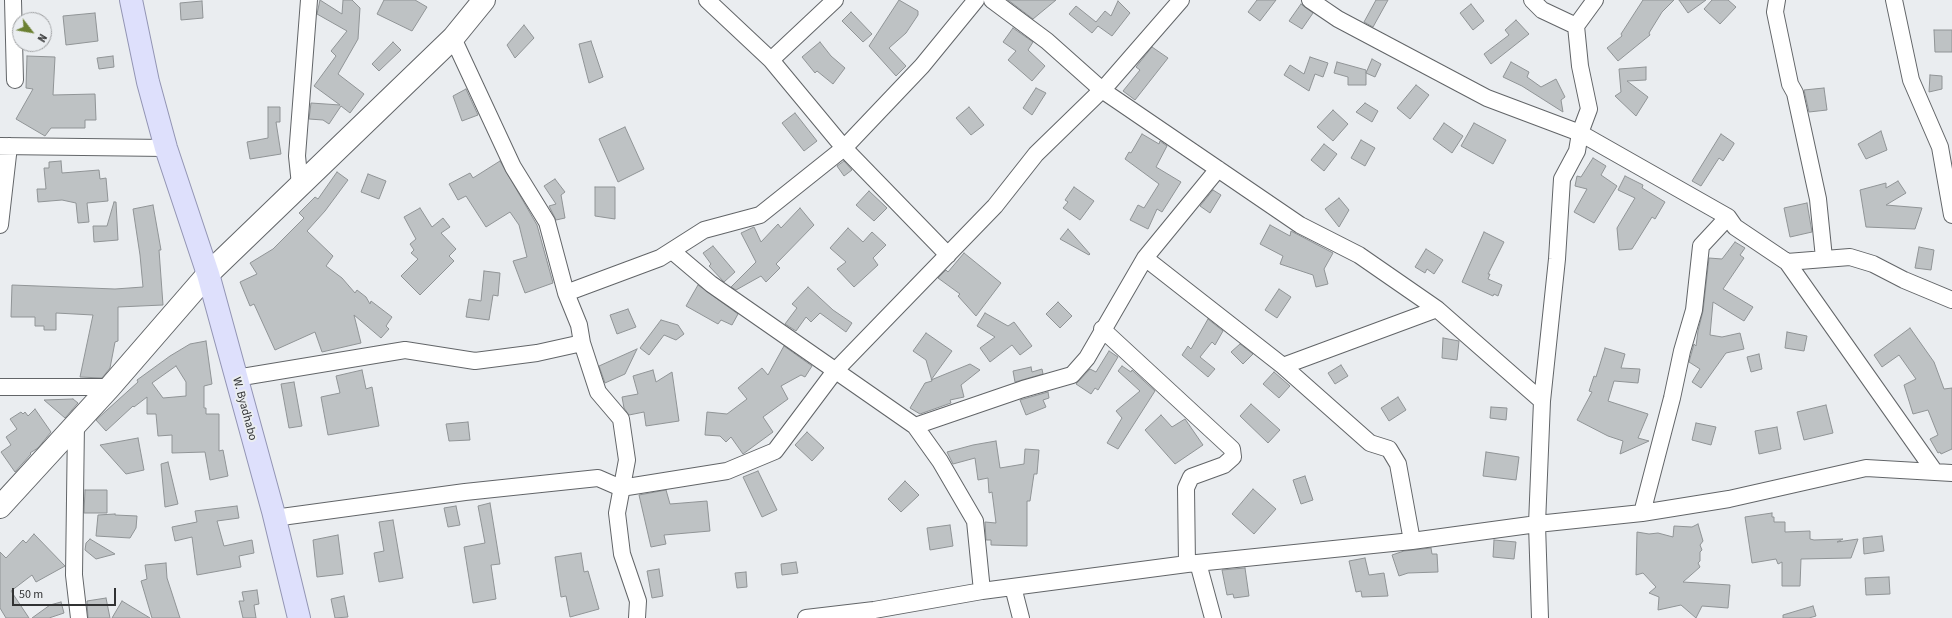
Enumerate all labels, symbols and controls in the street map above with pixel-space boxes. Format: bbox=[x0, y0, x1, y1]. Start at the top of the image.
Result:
north arrow bbox=[12, 12, 52, 52]
text: N bbox=[34, 31, 50, 45]
street label: W. Byadhabo bbox=[229, 376, 259, 442]
scale bar bbox=[14, 580, 118, 606]
text: 50 m bbox=[19, 586, 43, 603]

